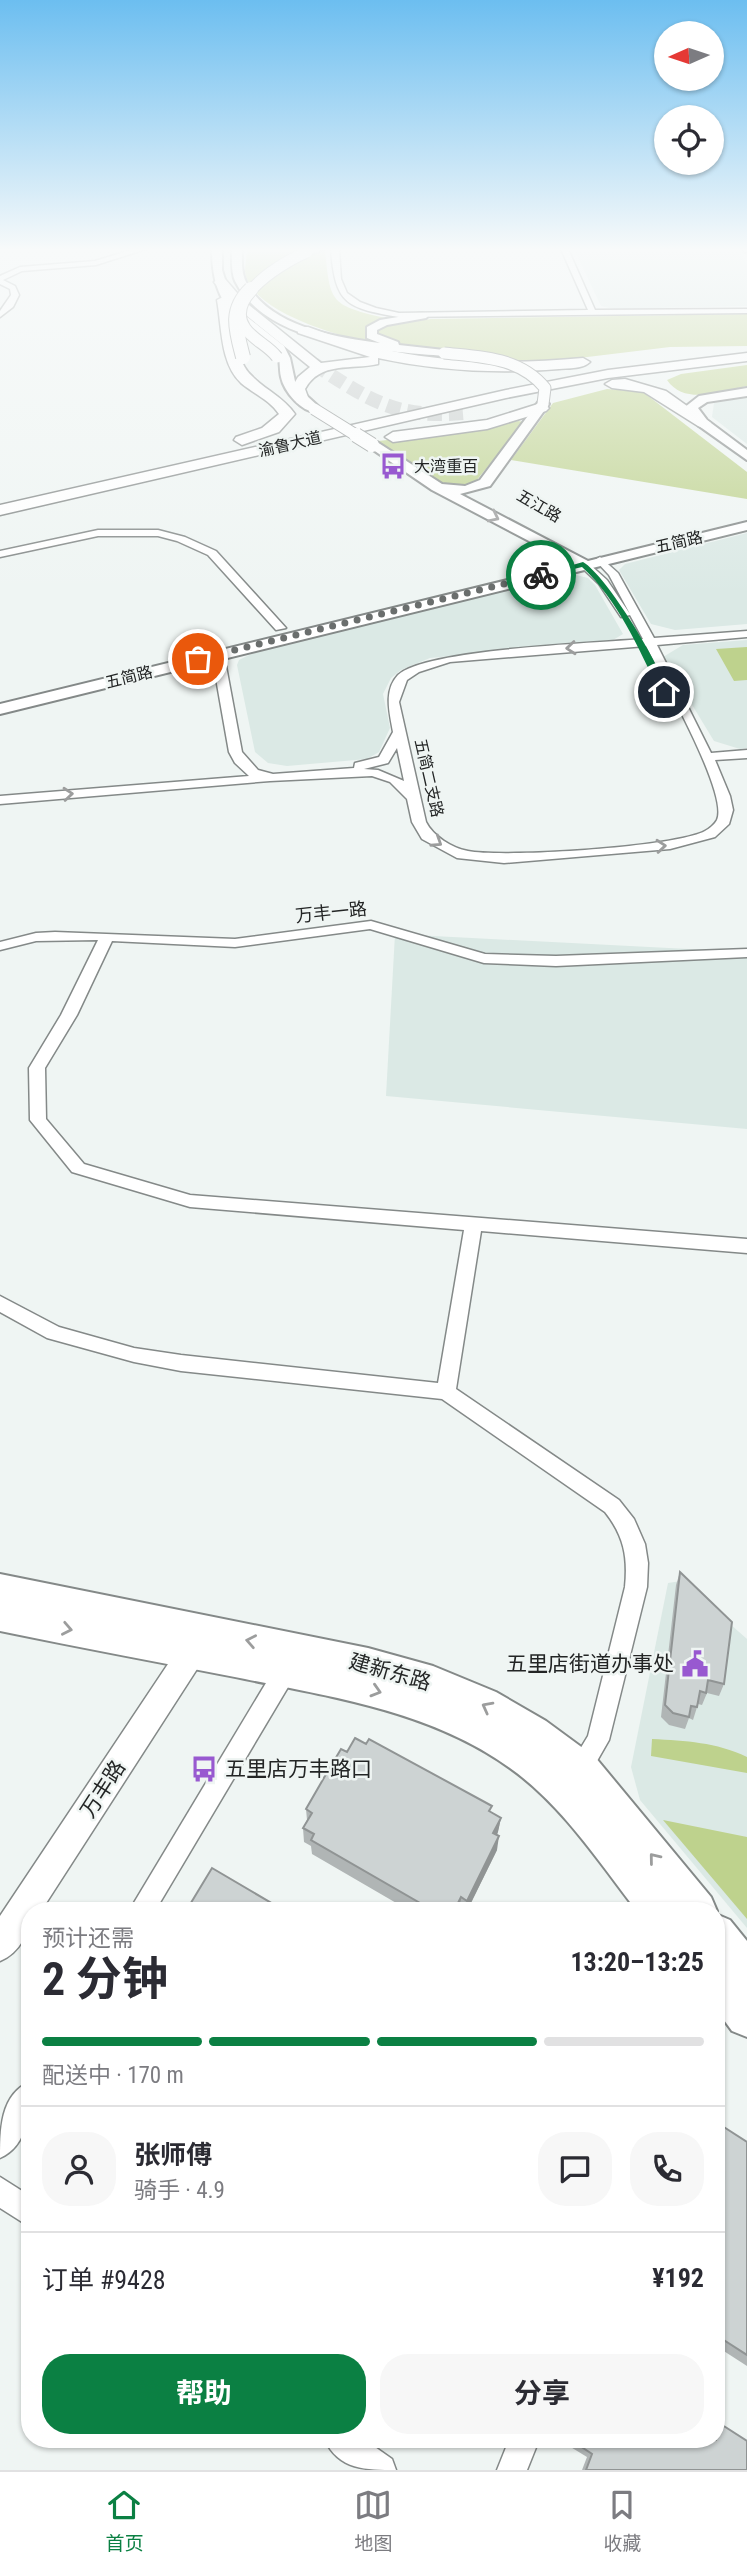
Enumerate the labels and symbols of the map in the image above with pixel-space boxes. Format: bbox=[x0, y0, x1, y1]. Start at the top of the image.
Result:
north arrow bbox=[654, 21, 724, 91]
street label: 渝鲁大道 bbox=[257, 428, 323, 460]
bus stop icon: 大湾重百 bbox=[378, 451, 408, 481]
place label: 大湾重百 bbox=[414, 457, 478, 476]
street label: 五江路 bbox=[513, 486, 565, 526]
one-way arrow bbox=[487, 509, 499, 523]
street label: 五简路 bbox=[653, 527, 705, 557]
courier bbox=[506, 540, 576, 610]
pin bbox=[168, 629, 228, 689]
one-way arrow bbox=[565, 641, 576, 656]
street label: 五简路 bbox=[103, 662, 155, 692]
pin bbox=[634, 662, 694, 722]
street label: 五简二支路 bbox=[411, 737, 447, 819]
one-way arrow bbox=[63, 787, 74, 802]
one-way arrow bbox=[430, 834, 443, 847]
one-way arrow bbox=[655, 839, 666, 854]
street label: 万丰一路 bbox=[294, 898, 368, 926]
one-way arrow bbox=[61, 1620, 73, 1635]
one-way arrow bbox=[245, 1635, 257, 1650]
street label: 建新东路 bbox=[346, 1649, 434, 1695]
public building icon: 五里店街道办事处 bbox=[680, 1649, 710, 1679]
place label: 五里店街道办事处 bbox=[506, 1652, 674, 1676]
one-way arrow bbox=[370, 1683, 382, 1698]
one-way arrow bbox=[482, 1702, 494, 1716]
bus stop icon: 五里店万丰路口 bbox=[189, 1754, 219, 1784]
street label: 万丰路 bbox=[76, 1756, 130, 1822]
place label: 五里店万丰路口 bbox=[225, 1757, 372, 1781]
one-way arrow bbox=[649, 1854, 662, 1866]

